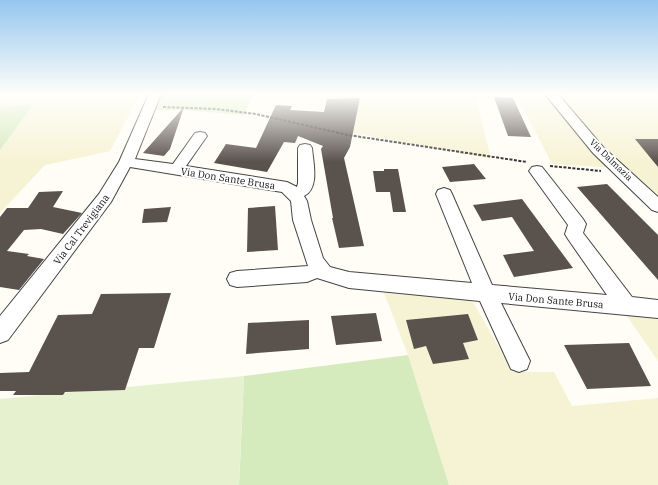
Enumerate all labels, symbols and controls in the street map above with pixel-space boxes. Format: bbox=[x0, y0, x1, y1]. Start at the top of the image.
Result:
street label: Via Dalmazia bbox=[588, 136, 635, 183]
street label: Via Don Sante Brusa bbox=[180, 165, 277, 192]
street label: Via Cal Trevigiana bbox=[51, 191, 113, 267]
street label: Via Don Sante Brusa bbox=[508, 290, 605, 311]

